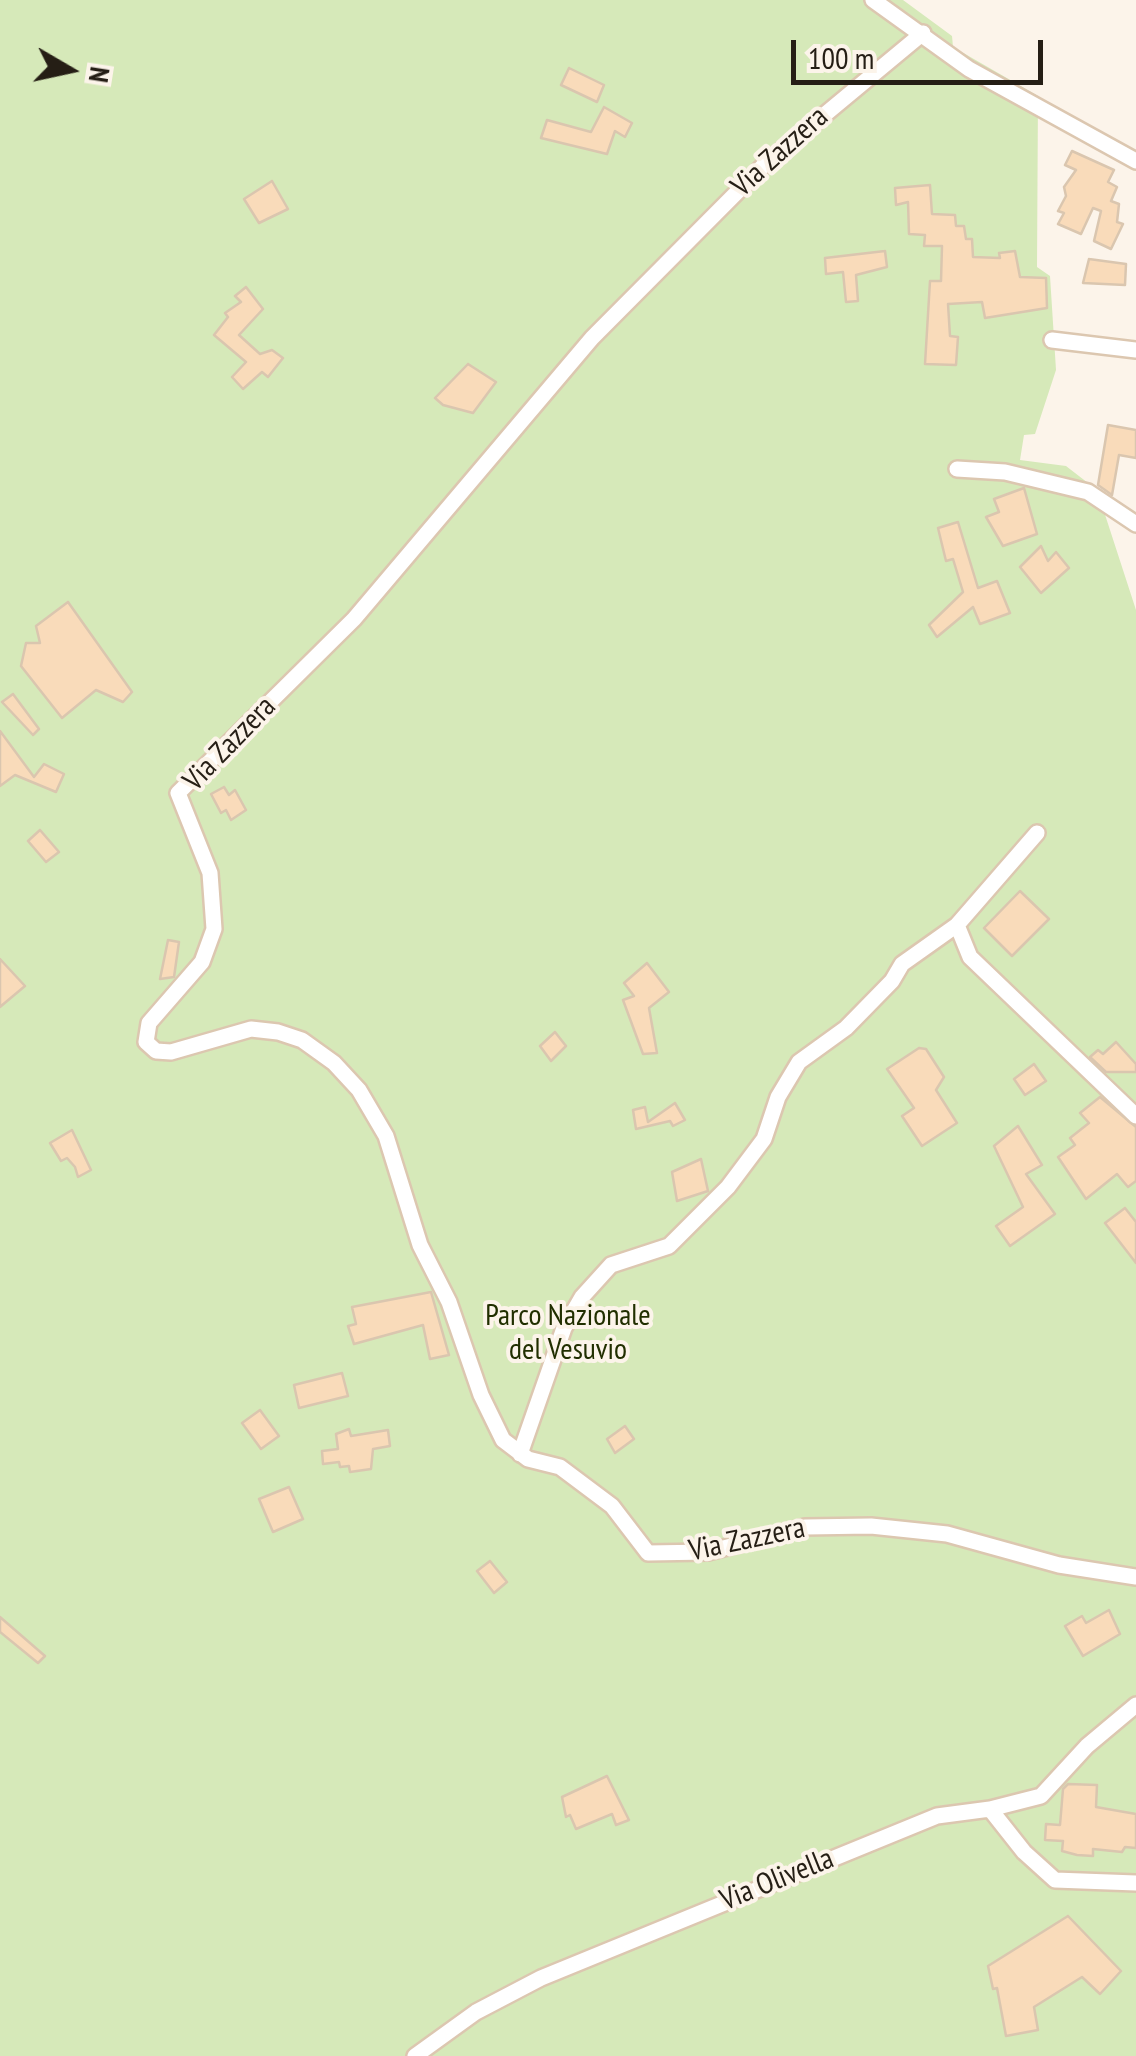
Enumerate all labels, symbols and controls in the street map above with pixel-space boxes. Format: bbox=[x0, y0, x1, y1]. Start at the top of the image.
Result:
north arrow bbox=[20, 20, 120, 120]
scale bar bbox=[796, 20, 1048, 82]
text: 100 m bbox=[808, 38, 874, 77]
text: N bbox=[81, 64, 120, 85]
street label: Via Zazzera bbox=[724, 99, 836, 205]
street label: Via Zazzera bbox=[176, 689, 284, 799]
park label: Parco Nazionale del Vesuvio bbox=[485, 1298, 651, 1368]
street label: Via Zazzera bbox=[686, 1510, 808, 1570]
street label: Via Olivella bbox=[715, 1841, 839, 1919]

